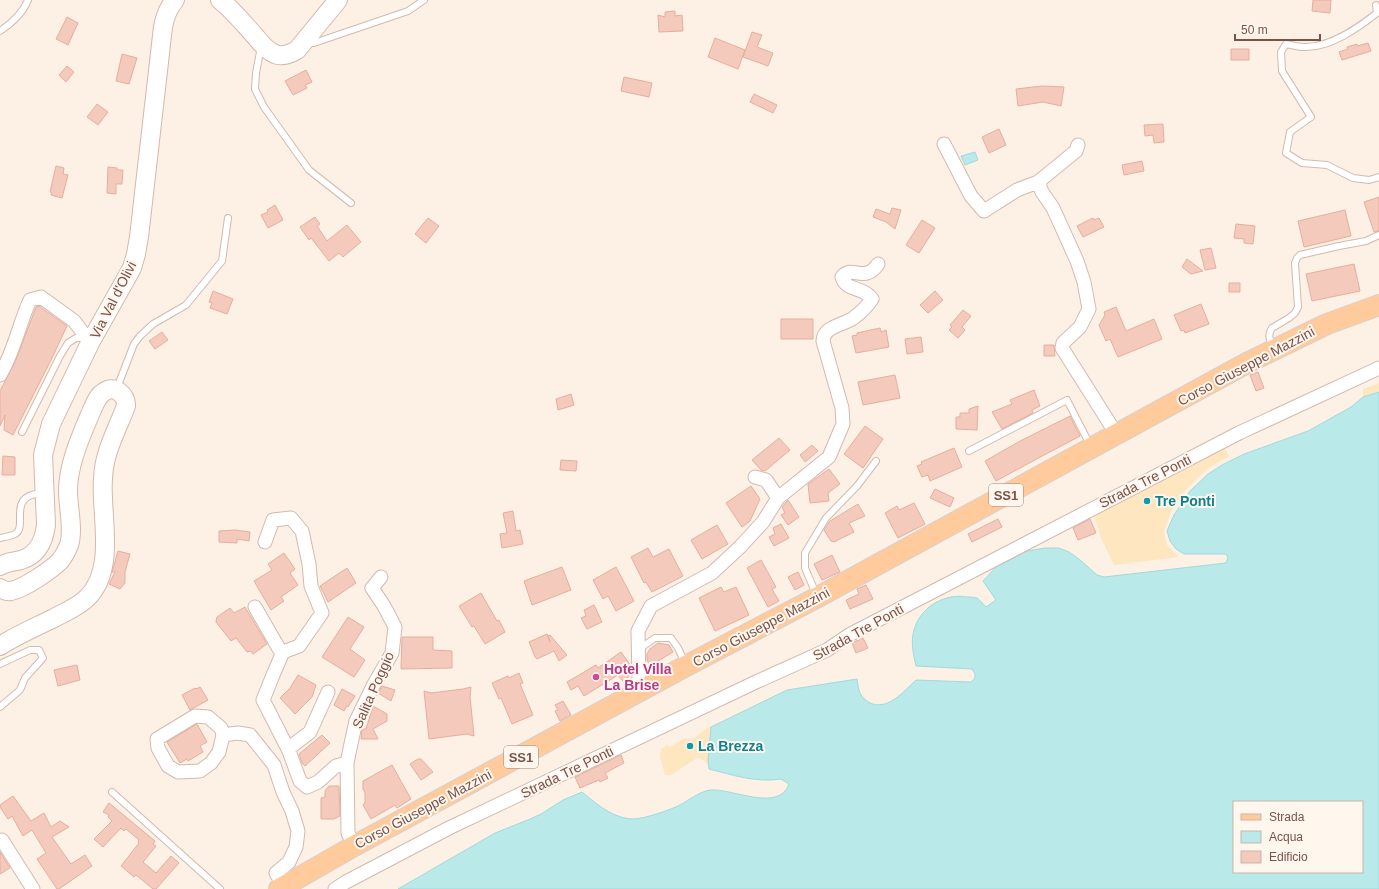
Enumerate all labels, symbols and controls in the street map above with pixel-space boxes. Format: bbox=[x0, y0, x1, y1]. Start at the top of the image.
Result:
scale bar bbox=[1235, 16, 1320, 42]
text: 50 m bbox=[1241, 23, 1268, 37]
street label: Via Val d'Olivi bbox=[87, 259, 139, 341]
street label: Corso Giuseppe Mazzini bbox=[1175, 323, 1317, 409]
street label: Strada Tre Ponti bbox=[1096, 450, 1194, 512]
road number: SS1 bbox=[989, 484, 1023, 506]
place label: Tre Ponti bbox=[1155, 493, 1215, 509]
marker: Tre Ponti bbox=[1142, 496, 1152, 506]
street label: Corso Giuseppe Mazzini bbox=[690, 584, 832, 670]
street label: Strada Tre Ponti bbox=[810, 600, 906, 664]
street label: Salita Poggio bbox=[349, 649, 397, 731]
place label: Hotel Villa La Brise bbox=[604, 661, 672, 693]
marker: Hotel Villa La Brise bbox=[591, 672, 601, 682]
place label: La Brezza bbox=[698, 738, 764, 754]
marker: La Brezza bbox=[685, 741, 695, 751]
street label: Strada Tre Ponti bbox=[518, 743, 616, 801]
road number: SS1 bbox=[504, 746, 538, 768]
street label: Corso Giuseppe Mazzini bbox=[352, 766, 494, 852]
legend bbox=[1233, 801, 1363, 873]
text: Strada bbox=[1269, 810, 1305, 824]
text: Acqua bbox=[1269, 830, 1303, 844]
text: Edificio bbox=[1269, 850, 1308, 864]

